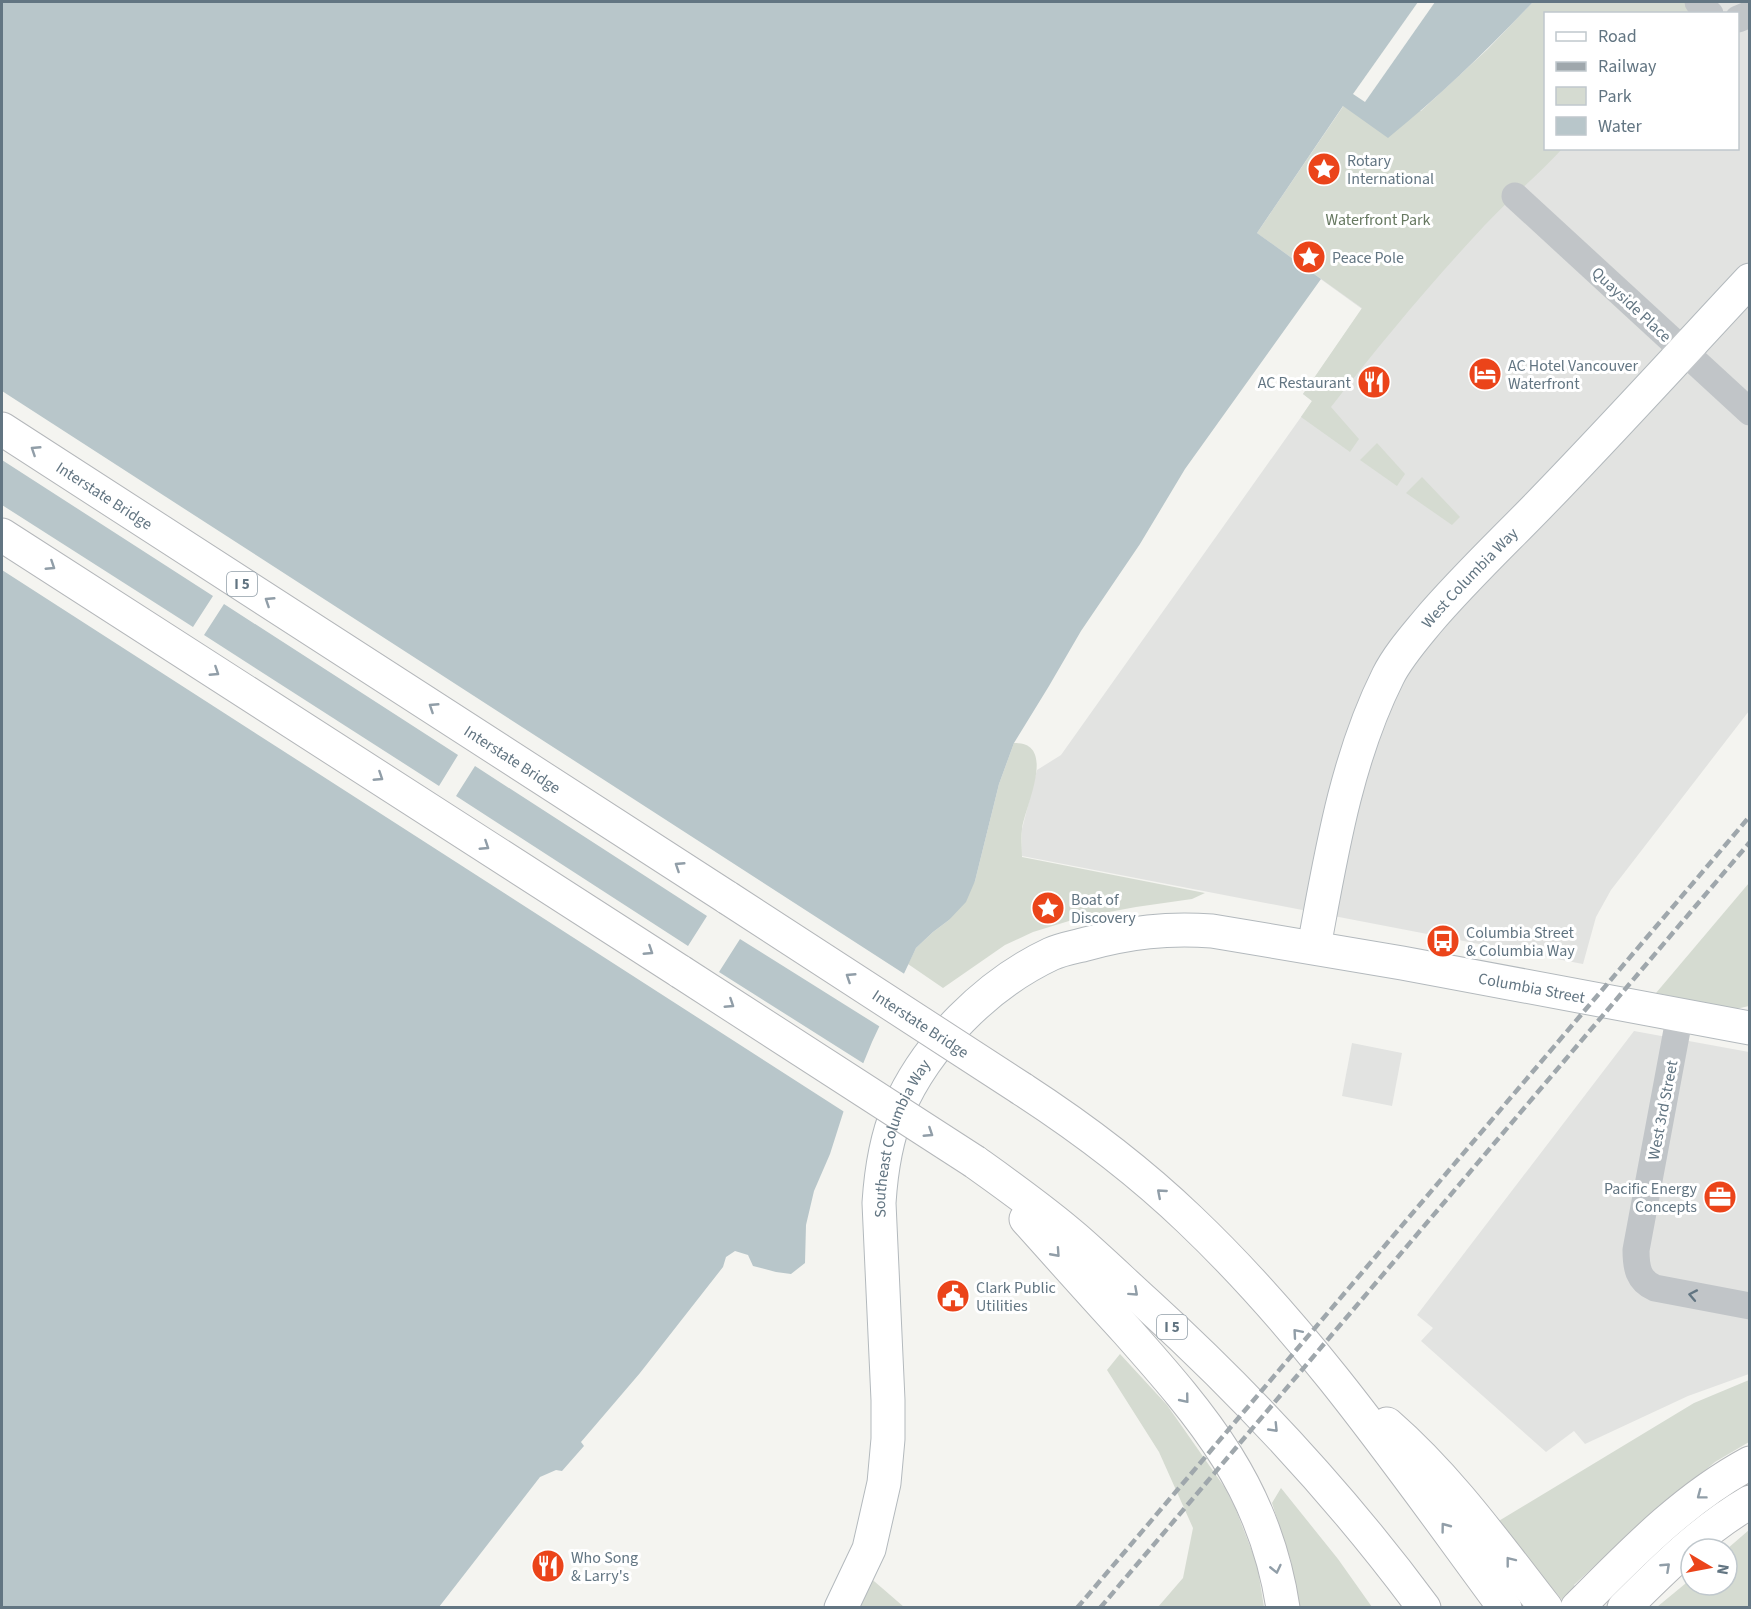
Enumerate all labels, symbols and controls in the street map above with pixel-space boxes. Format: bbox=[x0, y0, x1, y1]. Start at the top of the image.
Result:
legend bbox=[1544, 12, 1739, 150]
text: Road bbox=[1598, 24, 1637, 49]
text: Railway bbox=[1598, 54, 1657, 79]
text: Park bbox=[1598, 84, 1632, 109]
text: Water bbox=[1598, 114, 1642, 139]
place label: Rotary International bbox=[1347, 150, 1434, 190]
place icon: Rotary International bbox=[1306, 151, 1342, 187]
park label: Waterfront Park bbox=[1326, 209, 1431, 231]
place icon: Peace Pole bbox=[1291, 239, 1327, 275]
place label: Peace Pole bbox=[1332, 247, 1404, 269]
street label: Quayside Place bbox=[1587, 262, 1676, 347]
place label: AC Hotel Vancouver Waterfront bbox=[1508, 355, 1638, 395]
hotel icon: AC Hotel Vancouver Waterfront bbox=[1467, 356, 1503, 392]
restaurant icon: AC Restaurant bbox=[1356, 364, 1392, 400]
place label: AC Restaurant bbox=[1258, 372, 1352, 394]
one-way arrow bbox=[31, 446, 41, 458]
street label: Interstate Bridge bbox=[51, 457, 157, 535]
street label: West Columbia Way bbox=[1417, 522, 1523, 633]
one-way arrow bbox=[45, 559, 55, 571]
road number: I 5 bbox=[227, 572, 257, 596]
one-way arrow bbox=[265, 598, 276, 609]
one-way arrow bbox=[208, 665, 219, 676]
one-way arrow bbox=[429, 703, 440, 714]
street label: Interstate Bridge bbox=[460, 720, 565, 799]
one-way arrow bbox=[372, 770, 383, 781]
one-way arrow bbox=[479, 838, 490, 849]
one-way arrow bbox=[675, 862, 686, 873]
place label: Boat of Discovery bbox=[1071, 889, 1136, 929]
place icon: Boat of Discovery bbox=[1030, 890, 1066, 926]
place label: Columbia Street & Columbia Way bbox=[1466, 922, 1575, 962]
bus stop icon: Columbia Street & Columbia Way bbox=[1425, 923, 1461, 959]
one-way arrow bbox=[643, 944, 653, 956]
street label: Columbia Street bbox=[1476, 967, 1587, 1009]
one-way arrow bbox=[846, 973, 857, 984]
street label: Interstate Bridge bbox=[868, 985, 973, 1064]
one-way arrow bbox=[724, 996, 734, 1008]
street label: Southeast Columbia Way bbox=[869, 1055, 936, 1218]
street label: West 3rd Street bbox=[1643, 1058, 1684, 1162]
one-way arrow bbox=[923, 1125, 933, 1137]
place label: Pacific Energy Concepts bbox=[1604, 1178, 1698, 1218]
office icon: Pacific Energy Concepts bbox=[1702, 1179, 1738, 1215]
one-way arrow bbox=[1157, 1189, 1168, 1200]
one-way arrow bbox=[1049, 1246, 1060, 1257]
place label: Clark Public Utilities bbox=[976, 1277, 1056, 1317]
public building icon: Clark Public Utilities bbox=[935, 1278, 971, 1314]
one-way arrow bbox=[1127, 1285, 1138, 1296]
one-way arrow bbox=[1688, 1289, 1698, 1302]
road number: I 5 bbox=[1157, 1315, 1187, 1339]
one-way arrow bbox=[1293, 1329, 1304, 1340]
one-way arrow bbox=[1178, 1392, 1189, 1403]
one-way arrow bbox=[1266, 1421, 1277, 1432]
one-way arrow bbox=[1696, 1488, 1707, 1499]
one-way arrow bbox=[1441, 1522, 1452, 1533]
north arrow bbox=[1679, 1537, 1739, 1597]
place label: Who Song & Larry's bbox=[571, 1547, 638, 1587]
restaurant icon: Who Song & Larry's bbox=[530, 1548, 566, 1584]
one-way arrow bbox=[1506, 1557, 1517, 1568]
text: N bbox=[1711, 1562, 1735, 1577]
one-way arrow bbox=[1659, 1563, 1670, 1574]
one-way arrow bbox=[1268, 1564, 1281, 1574]

